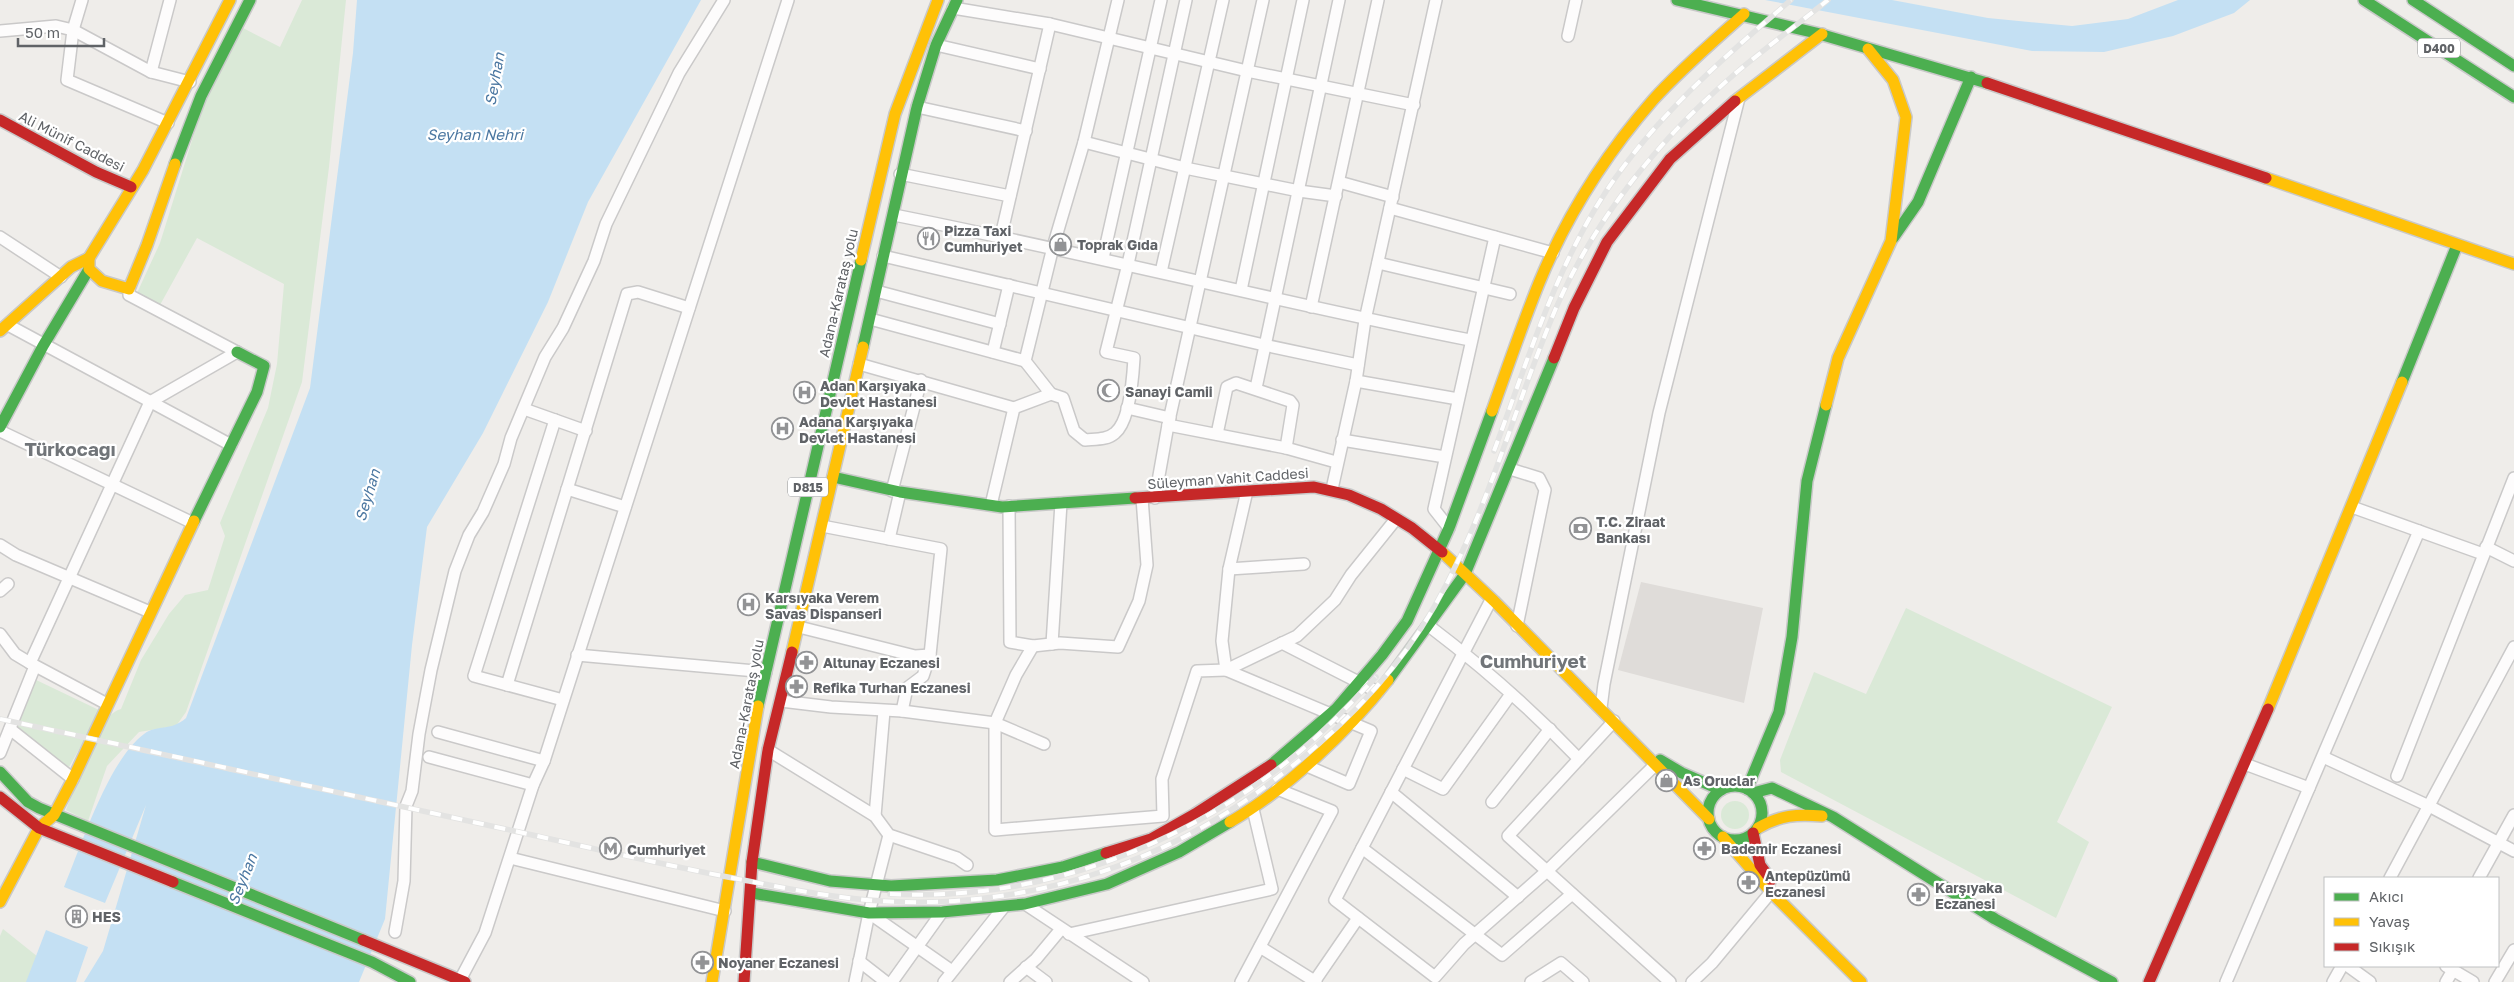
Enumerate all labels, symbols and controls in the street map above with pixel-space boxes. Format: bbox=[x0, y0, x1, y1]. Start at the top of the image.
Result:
scale bar bbox=[18, 15, 104, 47]
text: 50 m bbox=[25, 23, 60, 41]
road number: D400 bbox=[2418, 38, 2460, 58]
water label: Seyhan bbox=[481, 50, 509, 107]
street label: Ali Münif Caddesi bbox=[16, 107, 128, 175]
water label: Seyhan Nehri bbox=[427, 125, 525, 144]
place label: Pizza Taxi Cumhuriyet bbox=[944, 222, 1023, 255]
restaurant icon: Pizza Taxi Cumhuriyet bbox=[916, 226, 940, 250]
street label: Adana-Karataş yolu bbox=[815, 227, 861, 359]
shop icon: Toprak Gıda bbox=[1049, 232, 1073, 256]
place label: Toprak Gıda bbox=[1077, 236, 1158, 253]
place label: Adan Karşıyaka Devlet Hastanesi bbox=[820, 377, 937, 410]
mosque icon: Sanayi Camii bbox=[1097, 379, 1121, 403]
hospital icon: Adan Karşıyaka Devlet Hastanesi bbox=[792, 381, 816, 405]
place label: Sanayi Camii bbox=[1125, 383, 1213, 400]
place label: Adana Karşıyaka Devlet Hastanesi bbox=[799, 413, 916, 446]
hospital icon: Adana Karşıyaka Devlet Hastanesi bbox=[771, 417, 795, 441]
district label: Türkocağı bbox=[24, 437, 116, 460]
street label: Süleyman Vahit Caddesi bbox=[1147, 464, 1309, 492]
water label: Seyhan bbox=[351, 466, 385, 523]
road number: D815 bbox=[788, 478, 828, 497]
place label: T.C. Ziraat Bankası bbox=[1596, 513, 1666, 546]
bank icon: T.C. Ziraat Bankası bbox=[1568, 517, 1592, 541]
place label: Karsıyaka Verem Savas Dispanseri bbox=[765, 589, 882, 622]
hospital icon: Karsıyaka Verem Savas Dispanseri bbox=[737, 593, 761, 617]
street label: Adana-Karataş yolu bbox=[725, 638, 767, 770]
district label: Cumhuriyet bbox=[1480, 649, 1587, 672]
pharmacy icon: Altunay Eczanesi bbox=[795, 650, 819, 674]
place label: Altunay Eczanesi bbox=[823, 654, 940, 671]
pharmacy icon: Refika Turhan Eczanesi bbox=[785, 675, 809, 699]
place label: Refika Turhan Eczanesi bbox=[813, 679, 971, 696]
shop icon: As Oruclar bbox=[1655, 768, 1679, 792]
place label: As Oruclar bbox=[1683, 772, 1756, 789]
pharmacy icon: Bademir Eczanesi bbox=[1693, 836, 1717, 860]
metro station icon: Cumhuriyet bbox=[599, 837, 623, 861]
place label: Bademir Eczanesi bbox=[1721, 840, 1841, 857]
place label: Cumhuriyet bbox=[627, 841, 706, 858]
water label: Seyhan bbox=[224, 850, 262, 907]
place label: Antepüzümü Eczanesi bbox=[1765, 867, 1850, 900]
pharmacy icon: Antepüzümü Eczanesi bbox=[1737, 871, 1761, 895]
legend bbox=[2324, 877, 2499, 967]
place label: Karşıyaka Eczanesi bbox=[1935, 879, 2002, 912]
pharmacy icon: Karşıyaka Eczanesi bbox=[1907, 883, 1931, 907]
text: Akıcı bbox=[2369, 887, 2404, 905]
building icon: HES bbox=[64, 904, 88, 928]
place label: HES bbox=[92, 908, 121, 925]
text: Yavaş bbox=[2369, 912, 2410, 930]
text: Sıkışık bbox=[2369, 937, 2416, 955]
pharmacy icon: Noyaner Eczanesi bbox=[690, 950, 714, 974]
place label: Noyaner Eczanesi bbox=[718, 954, 839, 971]

